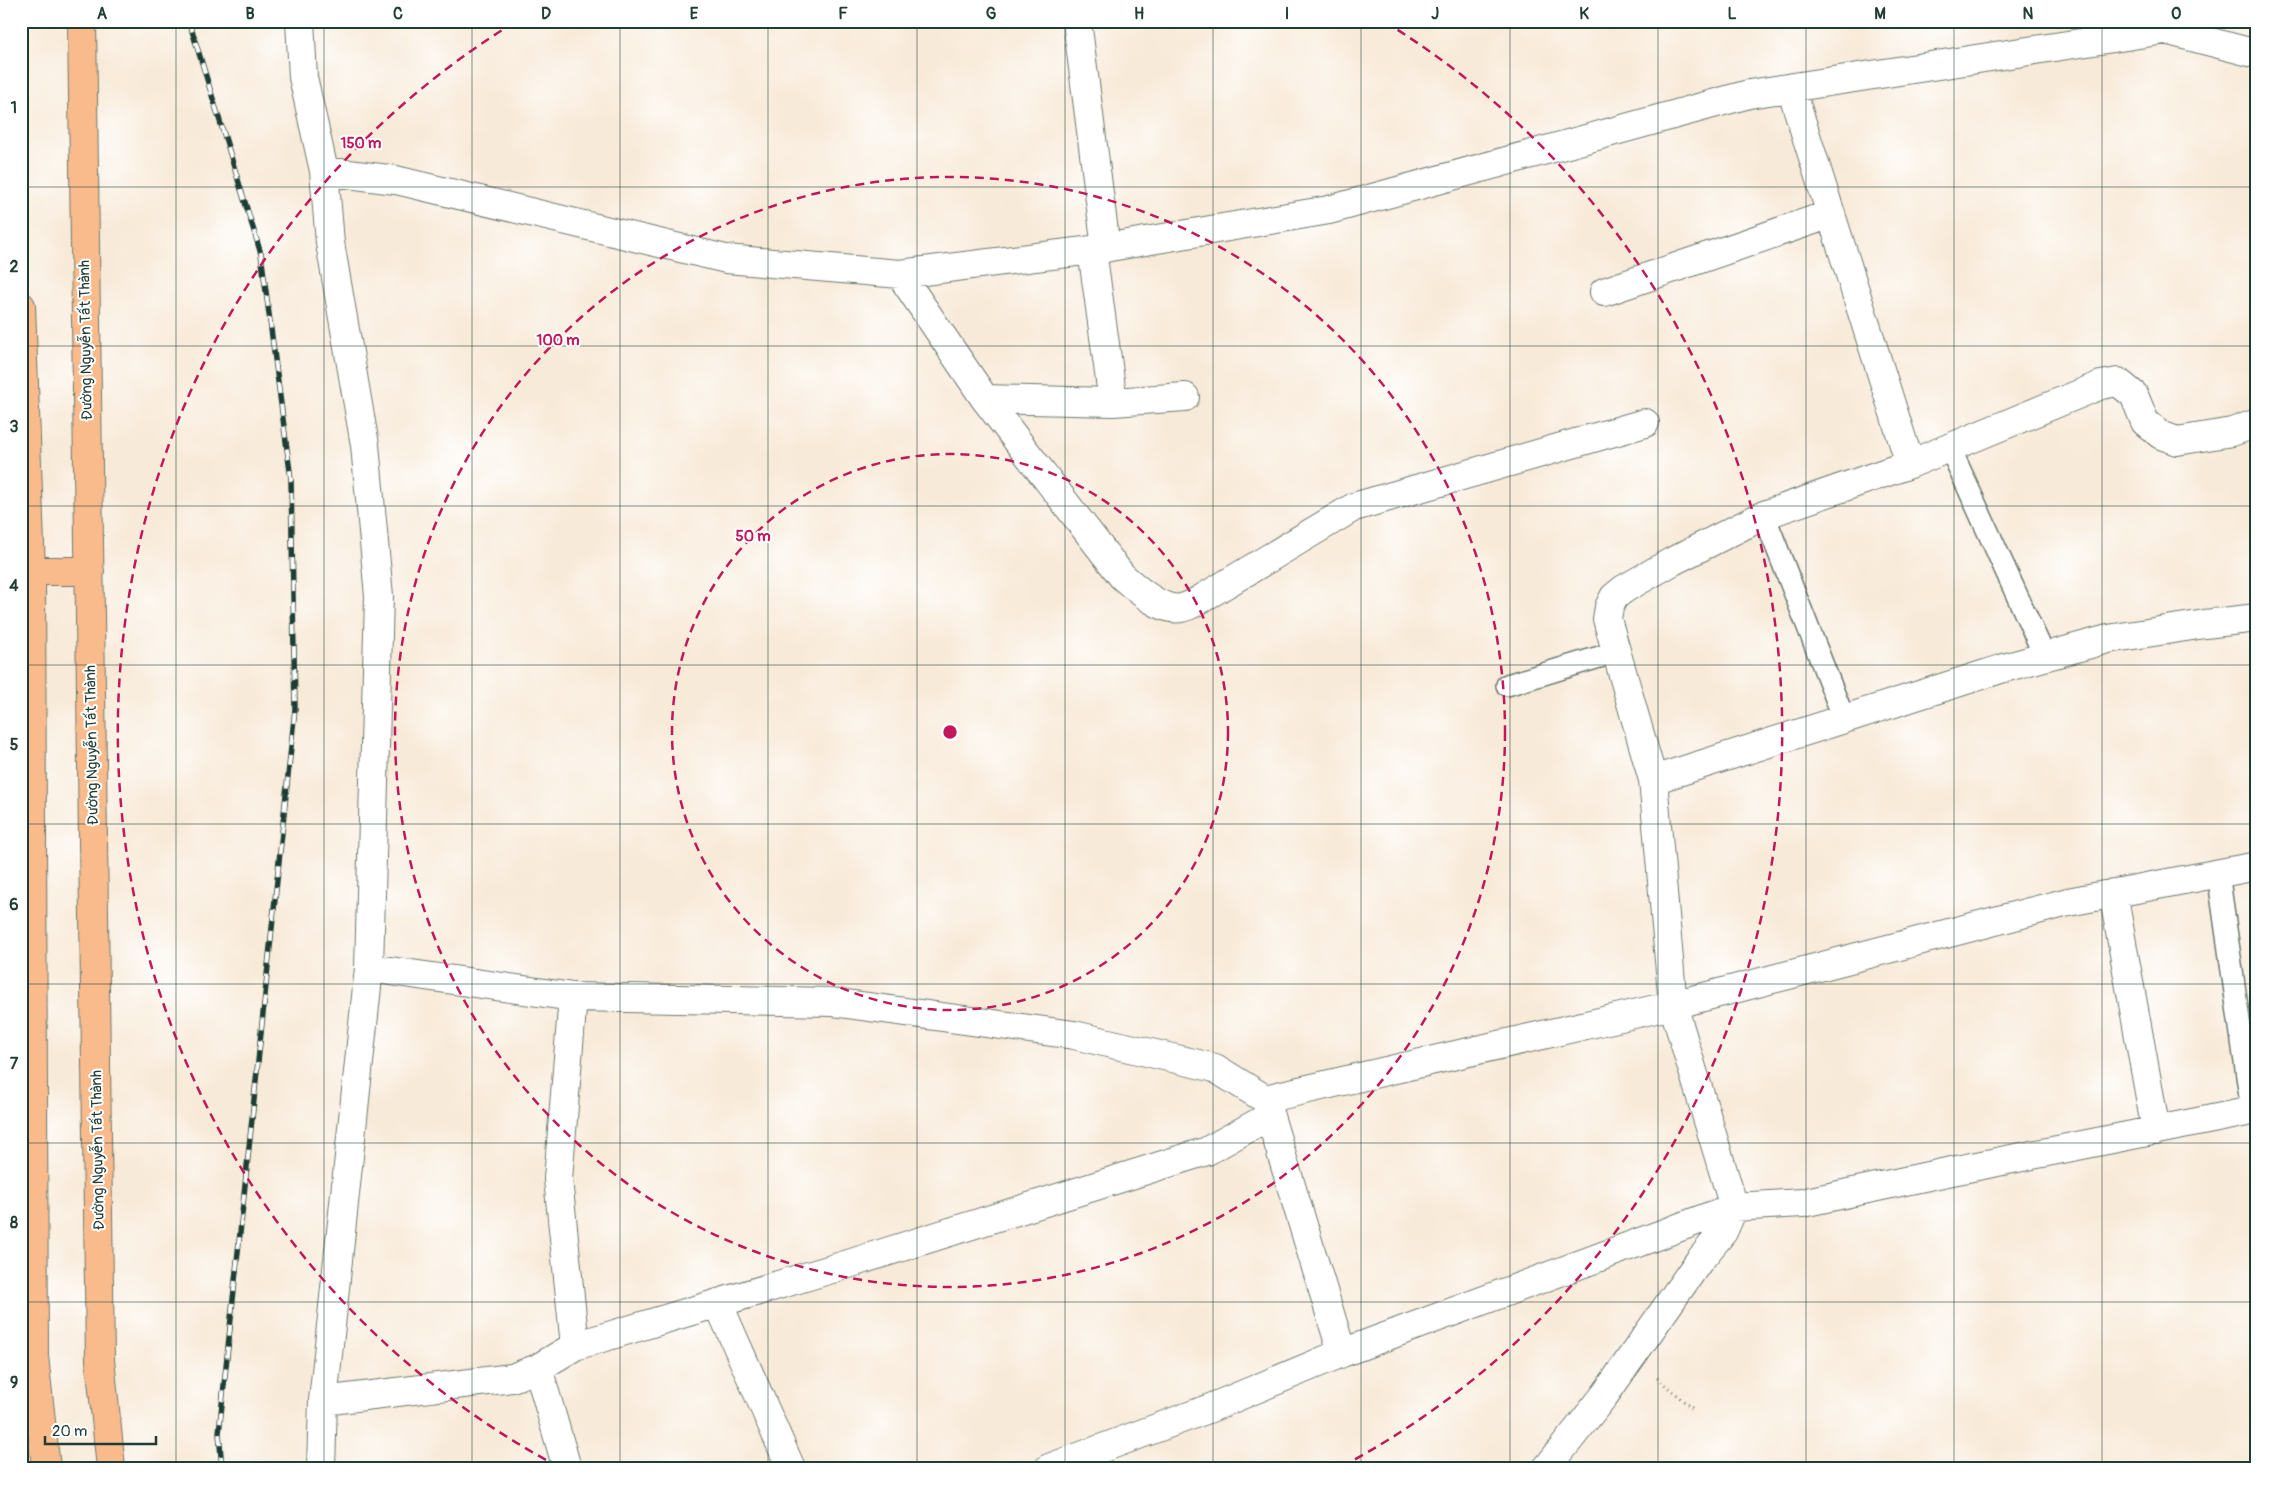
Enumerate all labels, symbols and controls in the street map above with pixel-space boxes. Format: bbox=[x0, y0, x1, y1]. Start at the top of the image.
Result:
text: A bbox=[97, 4, 108, 24]
text: B bbox=[245, 4, 255, 24]
text: C bbox=[393, 4, 403, 24]
text: D bbox=[541, 4, 551, 24]
text: E bbox=[690, 4, 699, 24]
text: F bbox=[838, 4, 848, 24]
text: G bbox=[986, 4, 997, 24]
text: H bbox=[1134, 4, 1144, 24]
text: I bbox=[1285, 4, 1289, 24]
text: J bbox=[1431, 4, 1439, 24]
text: K bbox=[1579, 4, 1589, 24]
text: L bbox=[1727, 4, 1737, 24]
text: M bbox=[1874, 4, 1886, 24]
text: N bbox=[2023, 4, 2034, 24]
text: O bbox=[2171, 4, 2181, 24]
text: 1 bbox=[11, 98, 17, 118]
text: 150 m bbox=[341, 134, 381, 153]
text: 2 bbox=[10, 257, 19, 277]
street label: Đường Nguyễn Tất Thành bbox=[75, 260, 97, 420]
text: 100 m bbox=[537, 331, 579, 350]
text: 3 bbox=[10, 417, 19, 437]
text: 50 m bbox=[736, 527, 770, 546]
text: 4 bbox=[9, 576, 19, 596]
street label: Đường Nguyễn Tất Thành bbox=[81, 665, 103, 825]
centre of rings bbox=[941, 723, 959, 741]
text: 5 bbox=[10, 735, 19, 755]
text: 6 bbox=[9, 895, 19, 915]
text: 7 bbox=[10, 1054, 19, 1074]
street label: Đường Nguyễn Tất Thành bbox=[87, 1070, 109, 1230]
text: 8 bbox=[10, 1213, 18, 1233]
text: 9 bbox=[10, 1373, 18, 1393]
scale bar bbox=[45, 1414, 156, 1446]
text: 20 m bbox=[52, 1422, 87, 1441]

